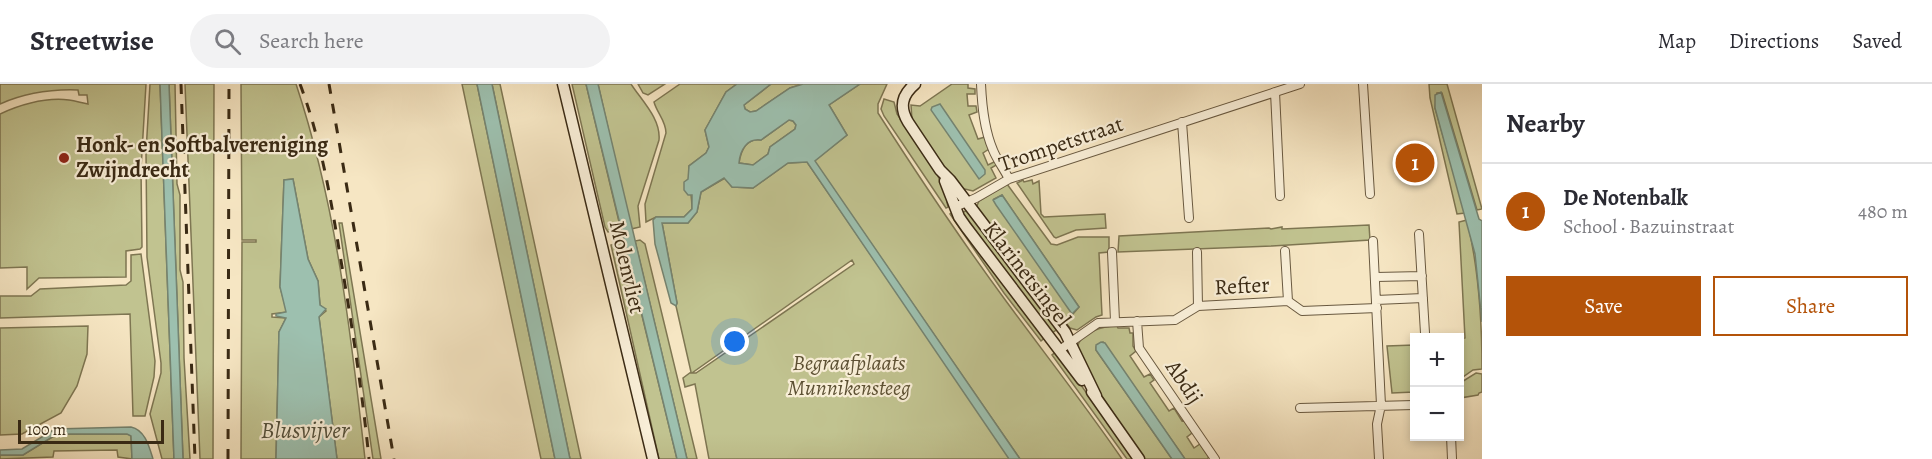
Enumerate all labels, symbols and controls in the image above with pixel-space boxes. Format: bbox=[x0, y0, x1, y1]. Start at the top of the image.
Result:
search box bbox=[190, 14, 610, 68]
text: Streetwise bbox=[30, 22, 154, 60]
icon: search bbox=[211, 25, 244, 58]
text: Search here bbox=[259, 26, 364, 56]
text: Map bbox=[1658, 27, 1696, 55]
text: Directions bbox=[1729, 27, 1819, 55]
text: Saved bbox=[1852, 27, 1902, 55]
text: Nearby bbox=[1506, 106, 1585, 141]
street label: Trompetstraat bbox=[995, 109, 1127, 179]
place label: Honk- en Softbalvereniging Zwijndrecht bbox=[76, 130, 329, 185]
pin: 1 bbox=[1396, 140, 1434, 185]
marker: Honk- en Softbalvereniging Zwijndrecht bbox=[57, 151, 71, 165]
text: De Notenbalk bbox=[1563, 183, 1688, 213]
text: 1 bbox=[1522, 198, 1529, 225]
text: 480 m bbox=[1858, 198, 1908, 225]
text: School · Bazuinstraat bbox=[1563, 213, 1734, 240]
street label: Klarinetsingel bbox=[976, 215, 1078, 333]
street label: Molenvliet bbox=[602, 218, 652, 316]
street label: Refter bbox=[1214, 270, 1270, 302]
button: Save bbox=[1506, 276, 1701, 336]
button: Share bbox=[1713, 276, 1908, 336]
your location bbox=[720, 327, 749, 356]
map controls bbox=[1410, 333, 1464, 441]
button: + bbox=[1410, 333, 1464, 387]
park label: Begraafplaats Munnikensteeg bbox=[788, 348, 911, 403]
street label: Abdij bbox=[1158, 353, 1210, 410]
button: − bbox=[1410, 387, 1464, 441]
water label: Blusvijver bbox=[261, 414, 350, 446]
scale bar bbox=[18, 417, 164, 444]
text: 100 m bbox=[27, 419, 66, 441]

